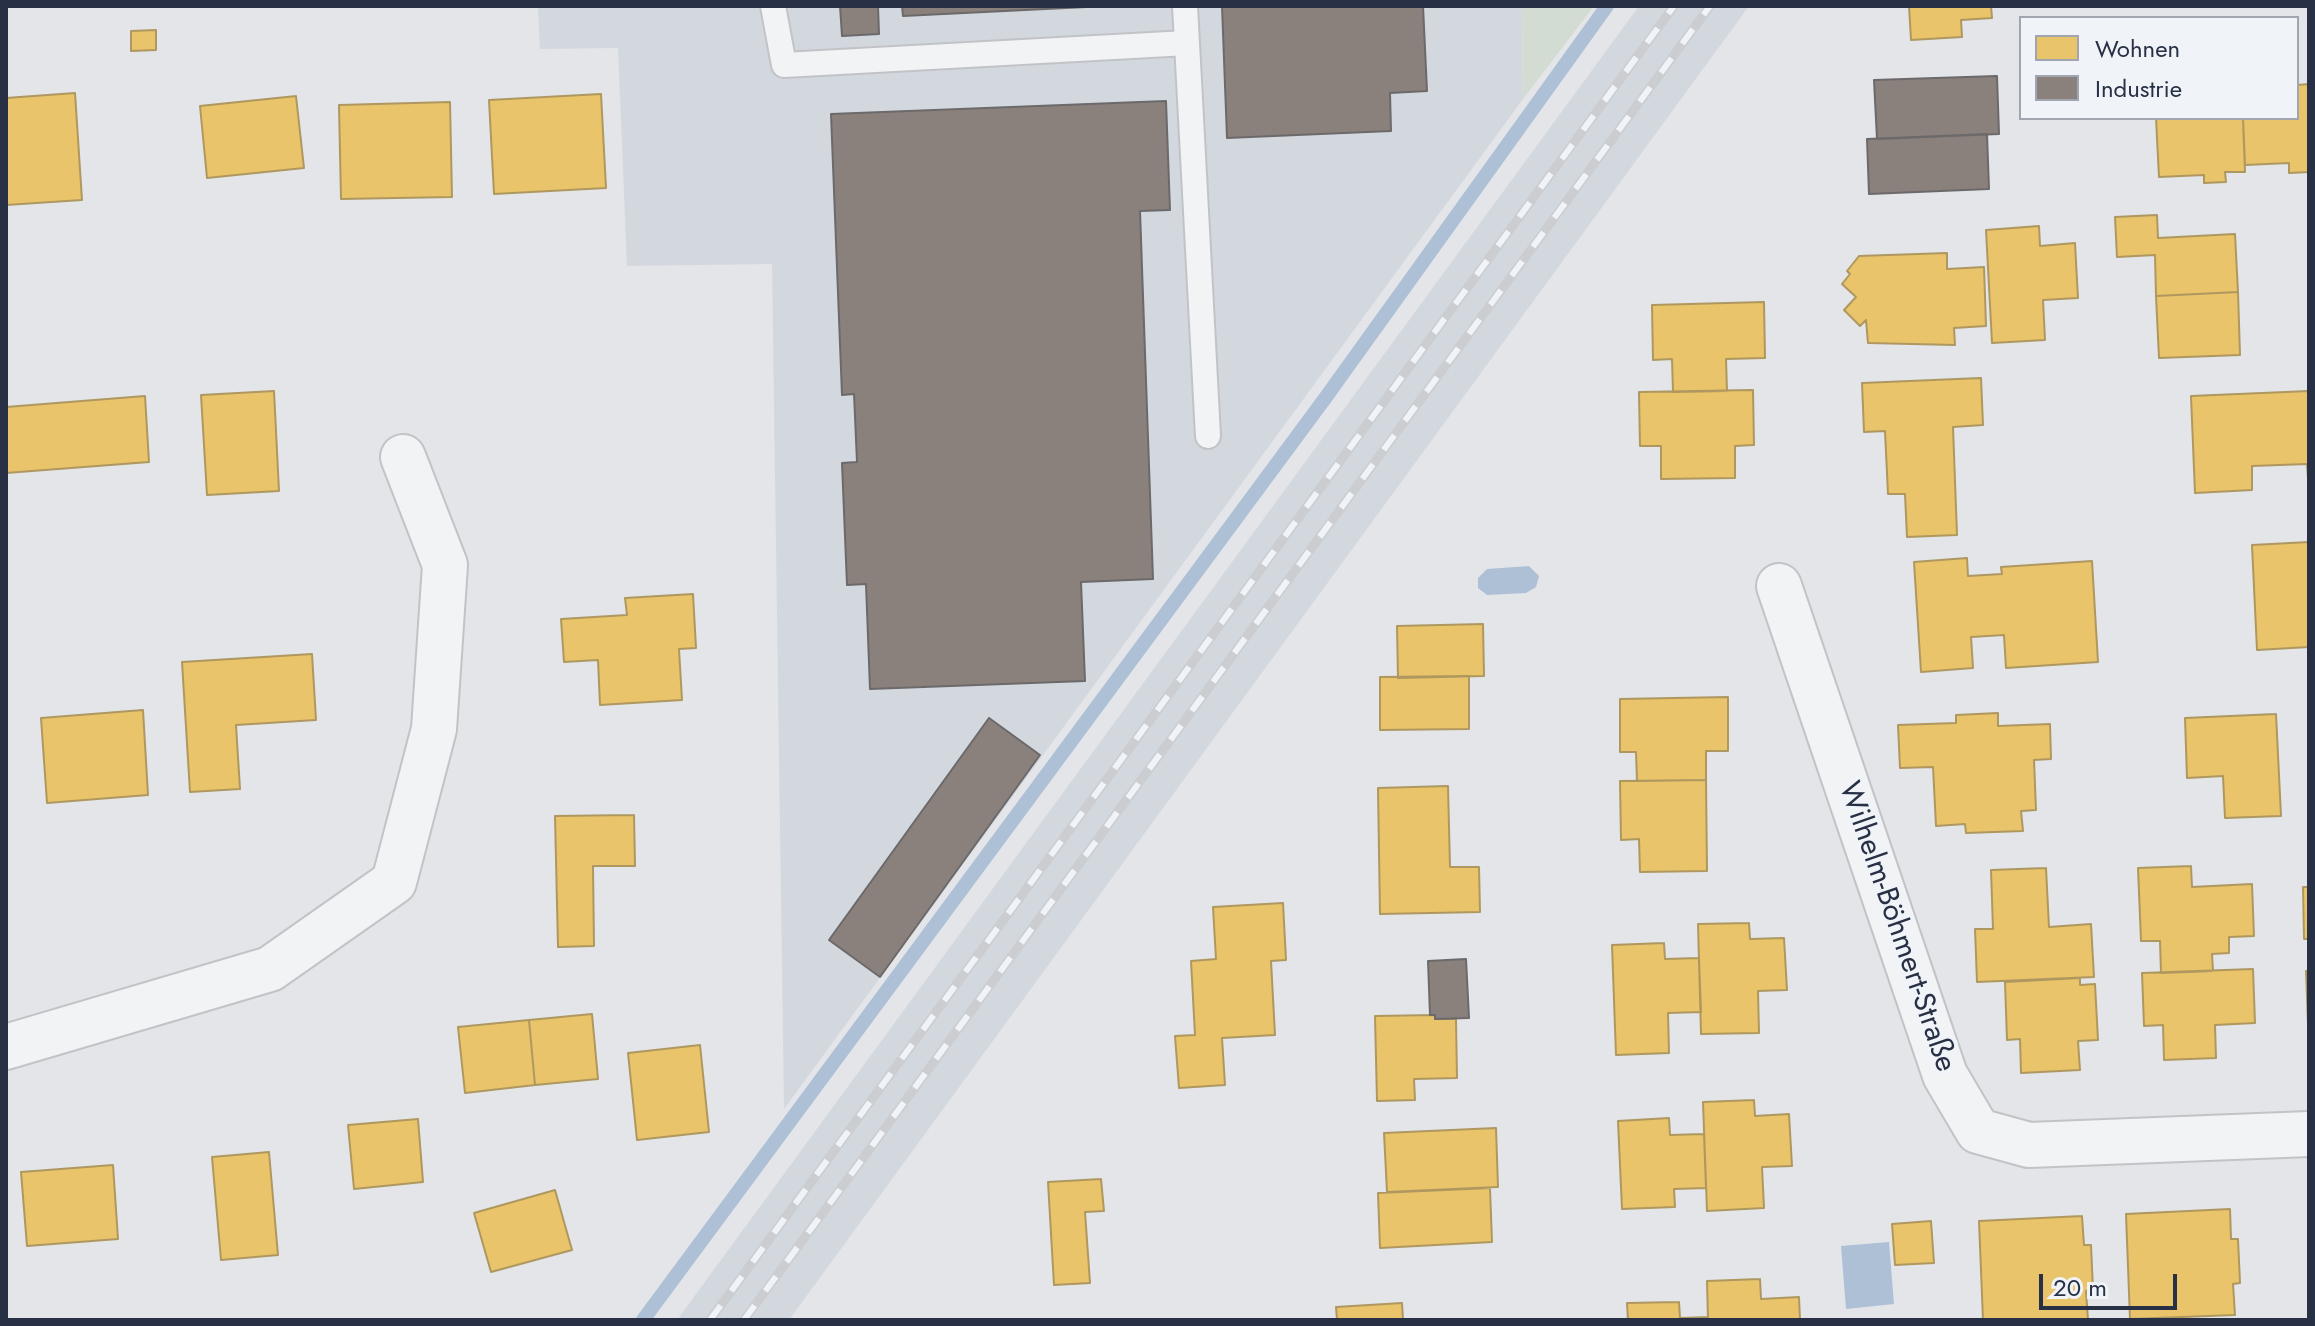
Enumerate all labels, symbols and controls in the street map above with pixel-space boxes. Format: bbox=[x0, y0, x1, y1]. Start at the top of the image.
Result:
legend bbox=[2019, 16, 2299, 120]
text: Wohnen bbox=[2095, 31, 2180, 66]
text: Industrie bbox=[2095, 71, 2182, 106]
street label: Wilhelm-Böhmert-Straße bbox=[1829, 777, 1963, 1077]
scale bar bbox=[2043, 1258, 2181, 1308]
text: 20 m bbox=[2053, 1270, 2107, 1305]

